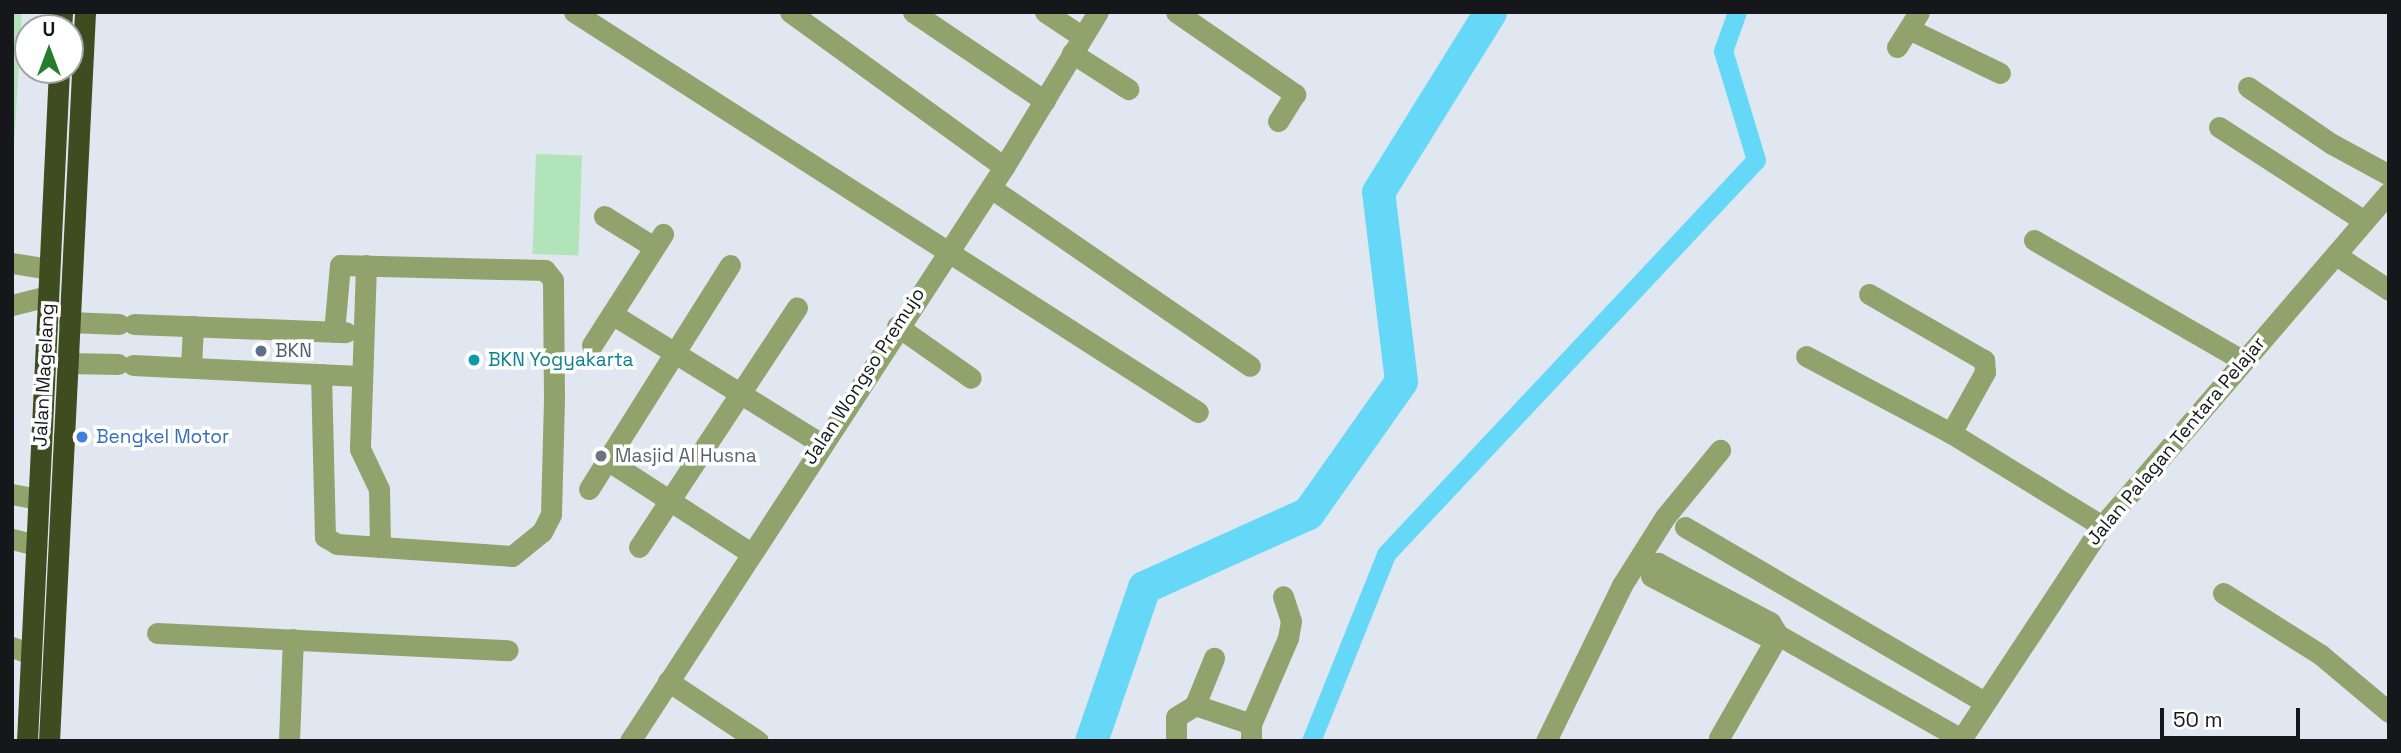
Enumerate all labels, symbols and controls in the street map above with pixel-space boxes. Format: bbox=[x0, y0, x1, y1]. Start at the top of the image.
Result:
north arrow bbox=[14, 14, 84, 84]
text: U bbox=[43, 17, 55, 42]
street label: Jalan Wongso Premujo bbox=[798, 283, 930, 469]
street label: Jalan Magelang bbox=[29, 303, 59, 447]
street label: Jalan Palagan Tentara Pelajar bbox=[2082, 332, 2270, 550]
place label: BKN bbox=[275, 340, 312, 362]
marker: BKN bbox=[253, 343, 269, 359]
place label: BKN Yogyakarta bbox=[488, 349, 634, 371]
marker: BKN Yogyakarta bbox=[466, 352, 482, 368]
place label: Bengkel Motor bbox=[96, 426, 229, 448]
marker: Bengkel Motor bbox=[74, 429, 90, 445]
place label: Masjid Al Husna bbox=[615, 445, 757, 467]
marker: Masjid Al Husna bbox=[593, 448, 609, 464]
scale bar bbox=[2163, 694, 2303, 738]
text: 50 m bbox=[2173, 706, 2223, 733]

